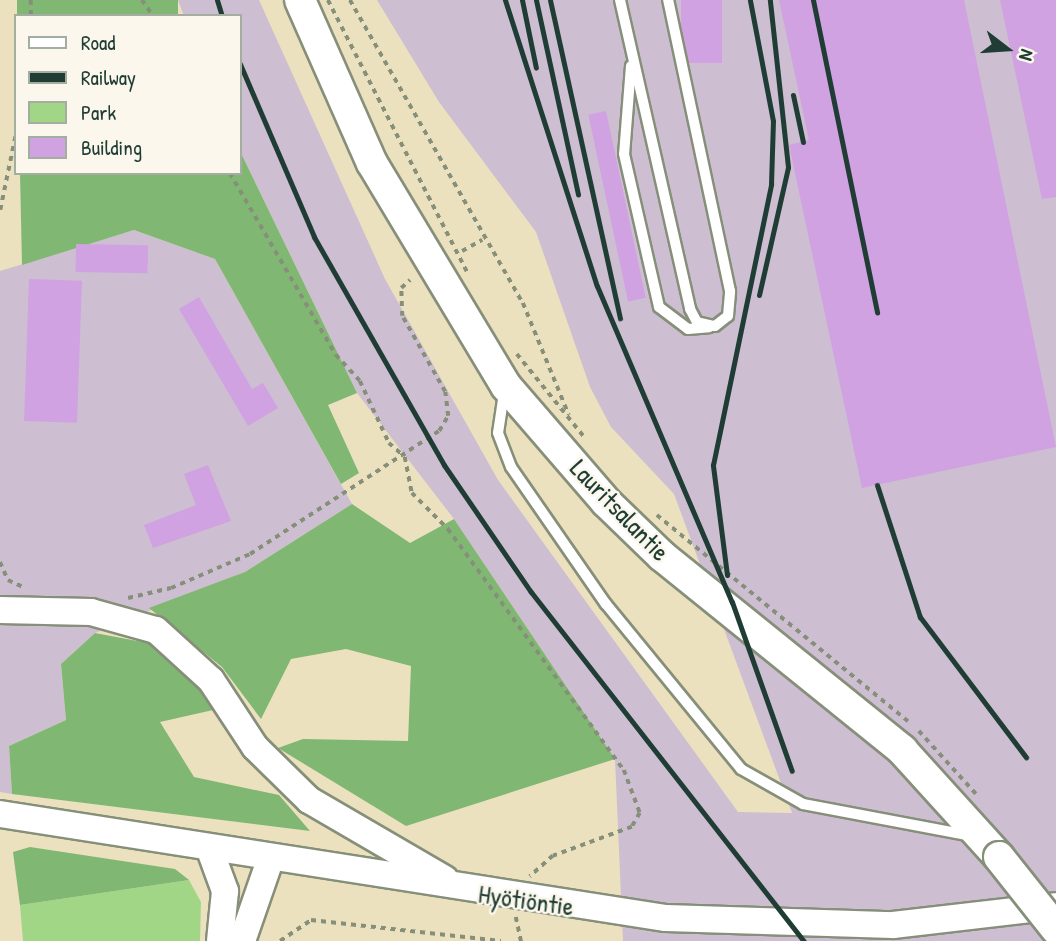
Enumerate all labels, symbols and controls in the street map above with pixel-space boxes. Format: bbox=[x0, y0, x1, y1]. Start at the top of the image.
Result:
legend bbox=[14, 14, 242, 175]
north arrow bbox=[972, 14, 1042, 84]
text: Road bbox=[81, 28, 115, 57]
text: N bbox=[1013, 46, 1041, 64]
text: Railway bbox=[81, 63, 136, 92]
text: Park bbox=[81, 98, 116, 127]
text: Building bbox=[81, 133, 142, 162]
street label: Lauritsalantie bbox=[564, 453, 676, 567]
street label: Hyötiöntie bbox=[476, 878, 576, 922]

